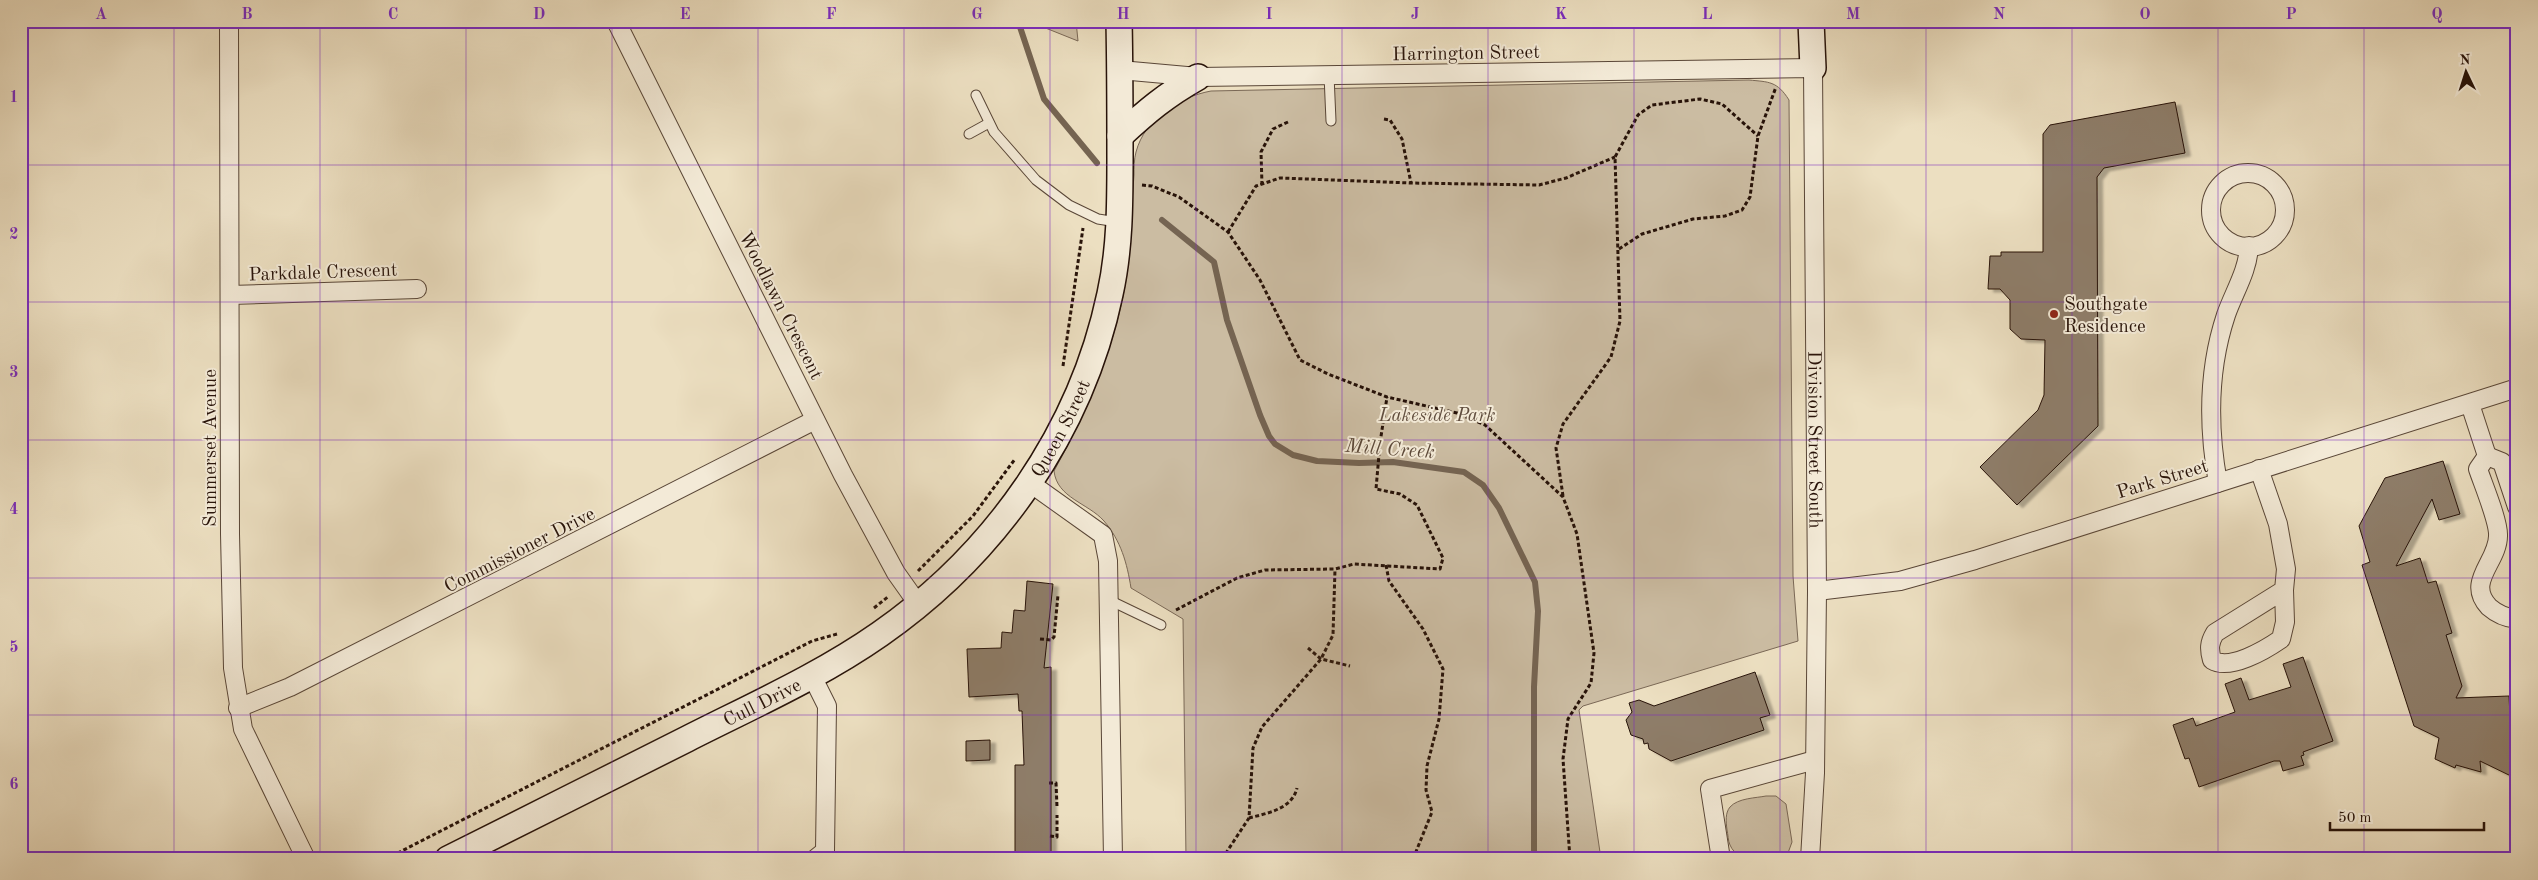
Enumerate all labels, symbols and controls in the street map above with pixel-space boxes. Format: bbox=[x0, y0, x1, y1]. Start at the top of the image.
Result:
text: A bbox=[95, 7, 107, 23]
text: B bbox=[241, 7, 253, 23]
text: C bbox=[388, 7, 398, 23]
text: D bbox=[533, 7, 545, 23]
text: E bbox=[679, 7, 691, 23]
text: F bbox=[826, 7, 837, 23]
text: G bbox=[971, 7, 983, 23]
text: H bbox=[1116, 7, 1130, 23]
text: I bbox=[1265, 7, 1273, 23]
text: J bbox=[1411, 7, 1420, 23]
text: K bbox=[1555, 7, 1567, 23]
text: L bbox=[1702, 7, 1713, 23]
text: M bbox=[1846, 7, 1860, 23]
text: N bbox=[1993, 7, 2006, 23]
text: O bbox=[2139, 7, 2151, 23]
text: P bbox=[2285, 7, 2297, 23]
text: Q bbox=[2431, 7, 2443, 23]
street label: Harrington Street bbox=[1392, 44, 1540, 65]
north arrow bbox=[2440, 48, 2490, 98]
text: N bbox=[2459, 53, 2471, 67]
text: 1 bbox=[9, 90, 19, 106]
text: 2 bbox=[9, 227, 19, 243]
street label: Woodlawn Crescent bbox=[734, 229, 825, 383]
street label: Parkdale Crescent bbox=[248, 261, 398, 286]
place label: Southgate Residence bbox=[2064, 296, 2147, 337]
marker: Southgate Residence bbox=[2048, 308, 2060, 320]
street label: Division Street South bbox=[1803, 351, 1824, 529]
text: 3 bbox=[9, 365, 19, 381]
street label: Summerset Avenue bbox=[202, 369, 221, 527]
street label: Queen Street bbox=[1029, 377, 1095, 481]
park label: Lakeside Park bbox=[1378, 407, 1495, 426]
water label: Mill Creek bbox=[1343, 437, 1436, 463]
street label: Park Street bbox=[2115, 457, 2211, 503]
text: 4 bbox=[9, 502, 19, 518]
street label: Commissioner Drive bbox=[442, 505, 599, 597]
text: 5 bbox=[9, 640, 19, 656]
street label: Cull Drive bbox=[721, 676, 805, 731]
text: 6 bbox=[9, 777, 19, 793]
scale bar bbox=[2330, 800, 2484, 832]
text: 50 m bbox=[2338, 811, 2372, 826]

